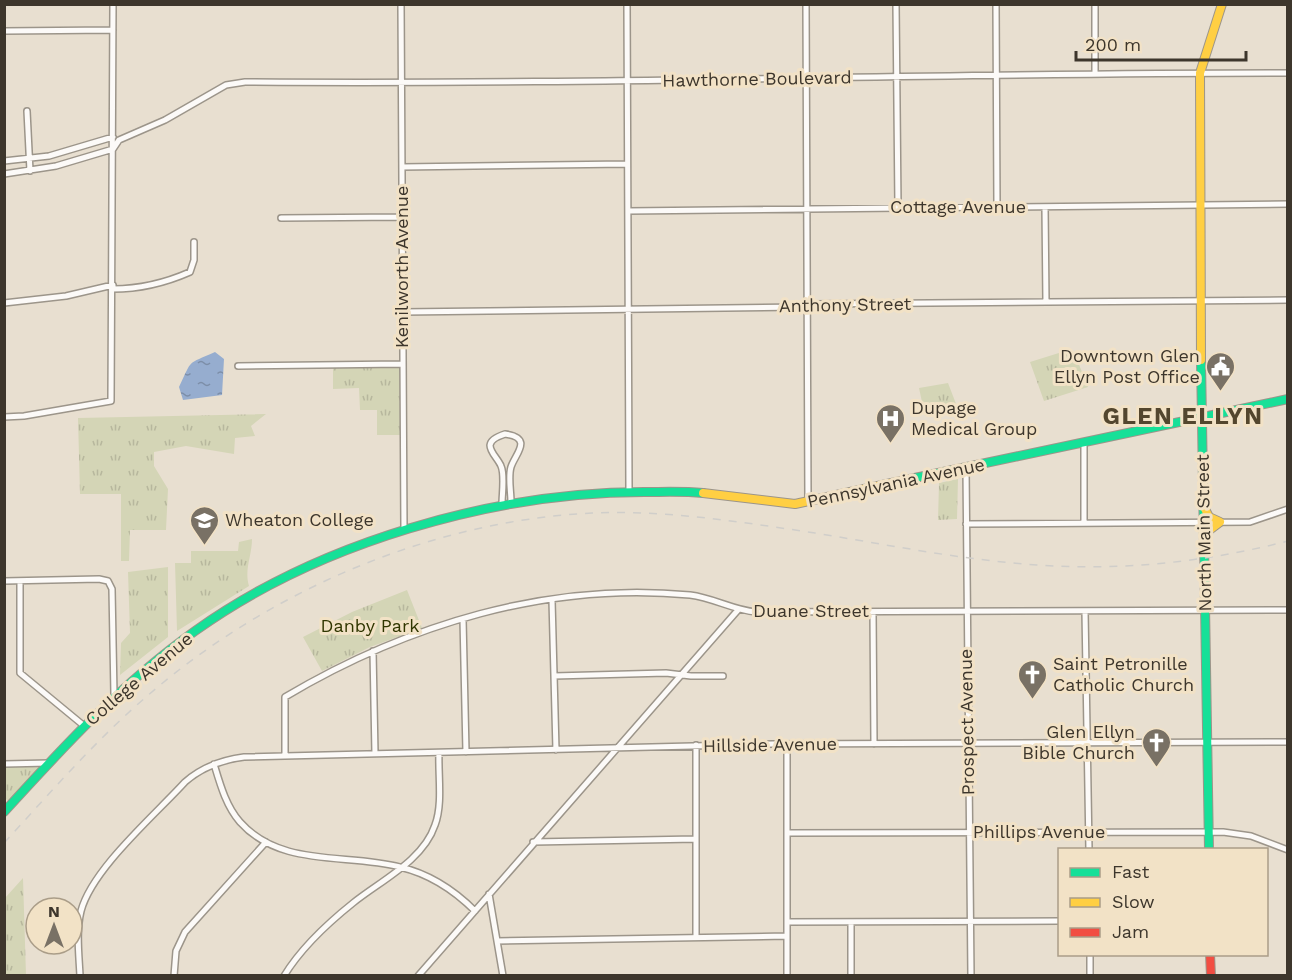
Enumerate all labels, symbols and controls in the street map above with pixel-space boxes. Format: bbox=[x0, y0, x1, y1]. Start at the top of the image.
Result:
scale bar bbox=[1076, 24, 1246, 62]
text: 200 m bbox=[1085, 34, 1141, 55]
street label: Hawthorne Boulevard bbox=[662, 66, 852, 91]
street label: Kenilworth Avenue bbox=[391, 186, 412, 348]
street label: Cottage Avenue bbox=[890, 196, 1026, 217]
street label: Anthony Street bbox=[779, 293, 912, 316]
place label: Downtown Glen Ellyn Post Office bbox=[1054, 345, 1200, 387]
public building icon: Downtown Glen Ellyn Post Office bbox=[1205, 350, 1237, 392]
place label: Dupage Medical Group bbox=[911, 397, 1037, 439]
hospital icon: Dupage Medical Group bbox=[874, 402, 906, 444]
district label: GLEN ELLYN bbox=[1103, 402, 1263, 430]
street label: Pennsylvania Avenue bbox=[805, 453, 987, 512]
street label: North Main Street bbox=[1192, 454, 1215, 612]
school or university icon: Wheaton College bbox=[188, 504, 220, 546]
place label: Wheaton College bbox=[225, 509, 374, 530]
street label: Duane Street bbox=[753, 600, 870, 621]
park label: Danby Park bbox=[320, 615, 420, 636]
street label: College Avenue bbox=[81, 628, 197, 730]
street label: Prospect Avenue bbox=[955, 648, 978, 796]
place label: Saint Petronille Catholic Church bbox=[1053, 653, 1194, 695]
church icon: Saint Petronille Catholic Church bbox=[1016, 658, 1048, 700]
place label: Glen Ellyn Bible Church bbox=[1022, 721, 1135, 763]
church icon: Glen Ellyn Bible Church bbox=[1140, 726, 1172, 768]
street label: Hillside Avenue bbox=[703, 733, 837, 756]
street label: Phillips Avenue bbox=[973, 821, 1105, 842]
legend bbox=[1058, 848, 1268, 956]
text: Fast bbox=[1112, 861, 1150, 882]
text: Slow bbox=[1112, 891, 1155, 912]
north arrow bbox=[24, 896, 84, 956]
text: N bbox=[48, 902, 60, 921]
text: Jam bbox=[1112, 921, 1149, 942]

